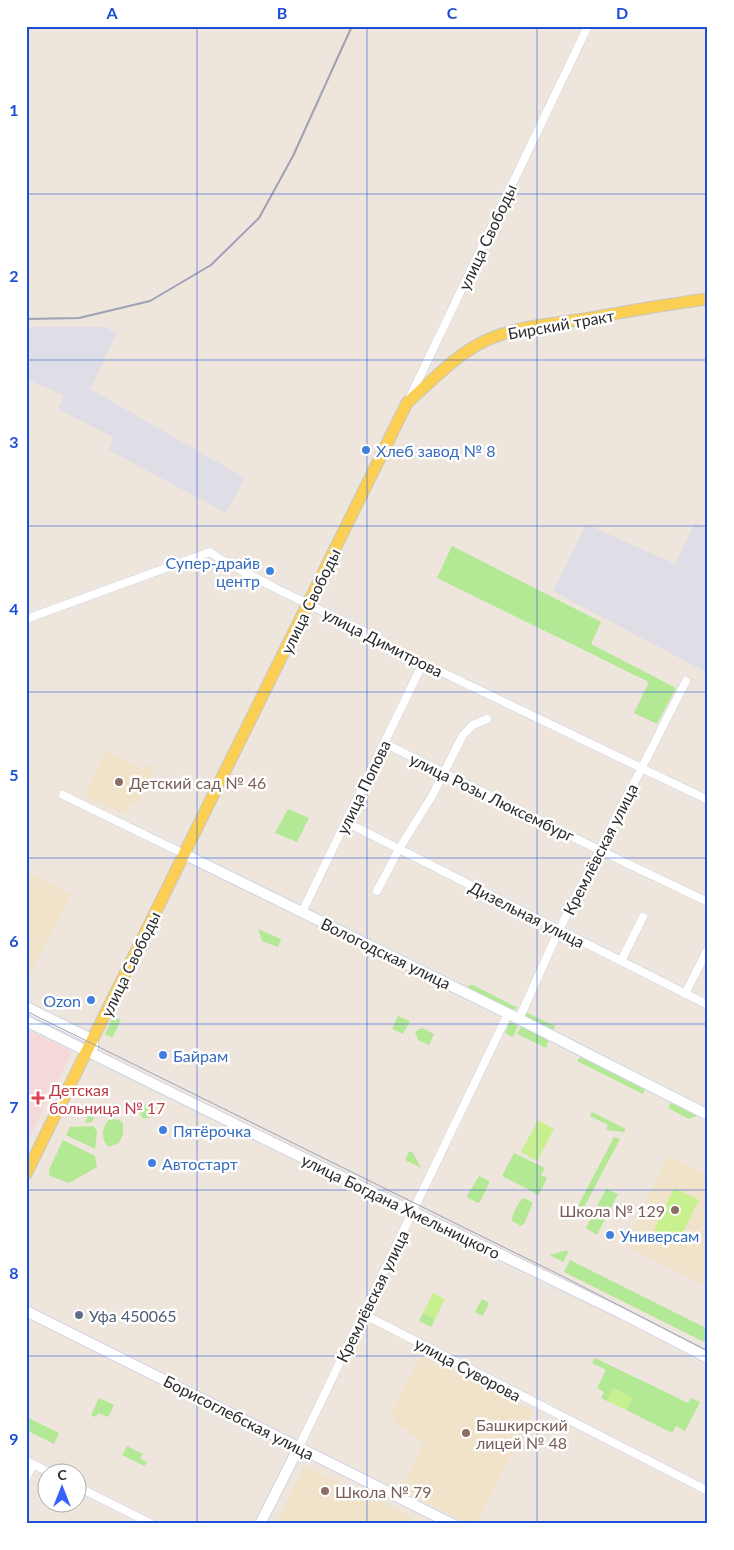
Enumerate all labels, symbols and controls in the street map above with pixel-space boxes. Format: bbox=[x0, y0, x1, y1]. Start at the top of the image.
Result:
text: A bbox=[105, 3, 118, 22]
text: B bbox=[277, 3, 287, 22]
text: C bbox=[447, 3, 458, 22]
text: D bbox=[616, 3, 628, 22]
text: 1 bbox=[9, 100, 19, 119]
street label: улица Свободы bbox=[454, 181, 520, 293]
text: 2 bbox=[9, 266, 19, 285]
street label: Бирский тракт bbox=[506, 305, 616, 343]
text: 3 bbox=[9, 432, 19, 451]
place label: Хлеб завод № 8 bbox=[376, 441, 495, 460]
marker: Хлеб завод № 8 bbox=[360, 444, 372, 456]
street label: улица Свободы bbox=[276, 545, 344, 657]
place label: Супер-драйв центр bbox=[166, 553, 260, 590]
marker: Супер-драйв центр bbox=[264, 565, 276, 577]
text: 4 bbox=[9, 599, 19, 618]
street label: улица Димитрова bbox=[320, 604, 446, 680]
street label: улица Попова bbox=[332, 737, 394, 837]
street label: улица Розы Люксембург bbox=[407, 749, 578, 845]
text: 5 bbox=[9, 765, 19, 784]
place label: Детский сад № 46 bbox=[129, 773, 266, 792]
marker: Детский сад № 46 bbox=[113, 776, 125, 788]
street label: Кремлёвская улица bbox=[559, 780, 641, 918]
street label: Дизельная улица bbox=[466, 877, 588, 951]
street label: улица Свободы bbox=[96, 908, 164, 1020]
street label: Вологодская улица bbox=[318, 913, 454, 993]
text: 6 bbox=[9, 931, 19, 950]
place label: Ozon bbox=[43, 991, 81, 1010]
marker: Ozon bbox=[85, 994, 97, 1006]
place label: Байрам bbox=[173, 1046, 228, 1065]
marker: Байрам bbox=[157, 1049, 169, 1061]
place label: Детская больница № 17 bbox=[49, 1080, 165, 1117]
marker: Детская больница № 17 bbox=[31, 1091, 45, 1105]
text: 7 bbox=[9, 1097, 19, 1116]
place label: Пятёрочка bbox=[173, 1121, 251, 1140]
marker: Пятёрочка bbox=[157, 1124, 169, 1136]
street label: улица Богдана Хмельницкого bbox=[299, 1150, 503, 1262]
place label: Автостарт bbox=[162, 1154, 238, 1173]
marker: Автостарт bbox=[146, 1157, 158, 1169]
place label: Школа № 129 bbox=[559, 1201, 665, 1220]
marker: Школа № 129 bbox=[669, 1204, 681, 1216]
place label: Универсам bbox=[620, 1226, 699, 1245]
street label: Кремлёвская улица bbox=[332, 1227, 412, 1365]
marker: Универсам bbox=[604, 1229, 616, 1241]
text: 8 bbox=[9, 1263, 19, 1282]
place label: Уфа 450065 bbox=[89, 1306, 177, 1325]
marker: Уфа 450065 bbox=[73, 1309, 85, 1321]
street label: улица Суворова bbox=[412, 1333, 524, 1405]
street label: Борисоглебская улица bbox=[161, 1371, 317, 1463]
place label: Башкирский лицей № 48 bbox=[476, 1415, 568, 1452]
marker: Башкирский лицей № 48 bbox=[460, 1427, 472, 1439]
text: 9 bbox=[9, 1429, 19, 1448]
north arrow bbox=[38, 1462, 88, 1512]
text: С bbox=[57, 1466, 67, 1483]
place label: Школа № 79 bbox=[335, 1482, 431, 1501]
marker: Школа № 79 bbox=[319, 1485, 331, 1497]

